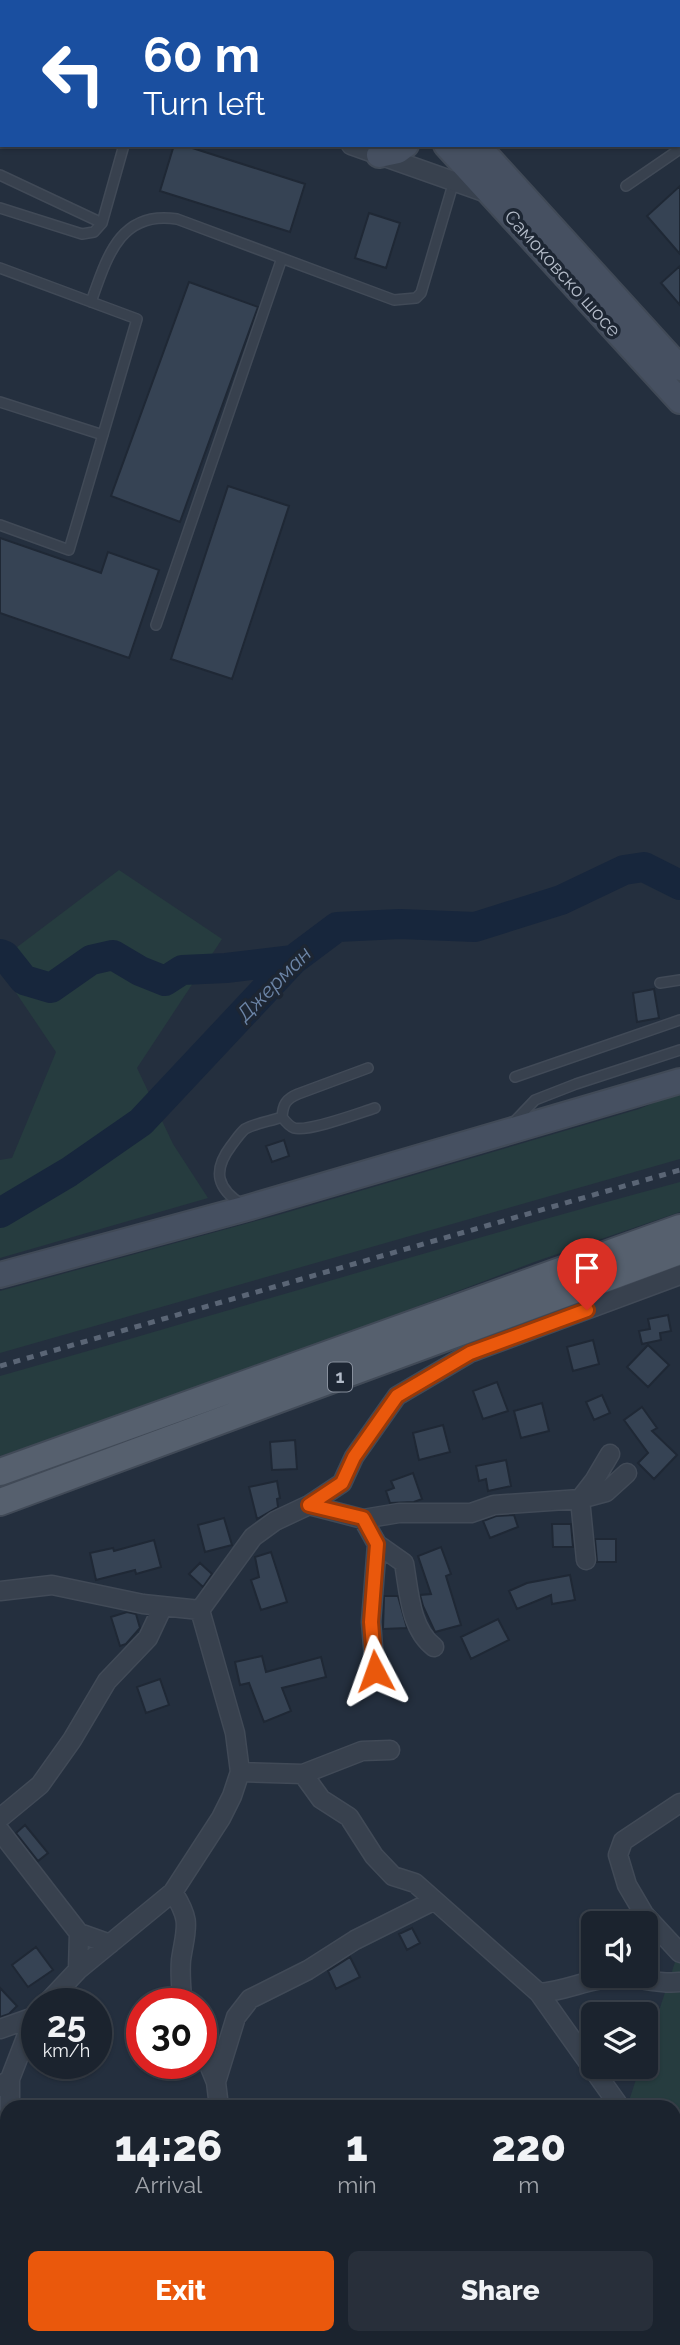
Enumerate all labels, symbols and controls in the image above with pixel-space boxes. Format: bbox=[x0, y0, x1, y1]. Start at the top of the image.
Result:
text: 60 m bbox=[143, 26, 260, 83]
icon: left bbox=[28, 28, 119, 119]
text: Turn left bbox=[143, 85, 265, 122]
street label: Самоковско шосе bbox=[500, 205, 626, 341]
water label: Джерман bbox=[230, 941, 316, 1027]
pin bbox=[557, 1238, 617, 1310]
icon: arrive bbox=[568, 1249, 606, 1287]
road number: 1 bbox=[328, 1362, 352, 1392]
position arrow bbox=[338, 1634, 412, 1708]
map controls bbox=[581, 1911, 658, 2079]
button: sound bbox=[581, 1911, 658, 1988]
speed limit sign: 30 bbox=[126, 1988, 217, 2079]
button: layers bbox=[581, 2002, 658, 2079]
text: 25 bbox=[47, 2004, 86, 2045]
text: km/h bbox=[43, 2040, 90, 2061]
text: 14:26 bbox=[115, 2122, 222, 2171]
text: 1 bbox=[346, 2122, 368, 2171]
text: 220 bbox=[492, 2122, 566, 2171]
text: Arrival bbox=[135, 2171, 202, 2198]
text: min bbox=[337, 2171, 377, 2198]
text: m bbox=[518, 2171, 539, 2198]
button: Exit bbox=[28, 2251, 334, 2331]
button: Share bbox=[348, 2251, 653, 2331]

